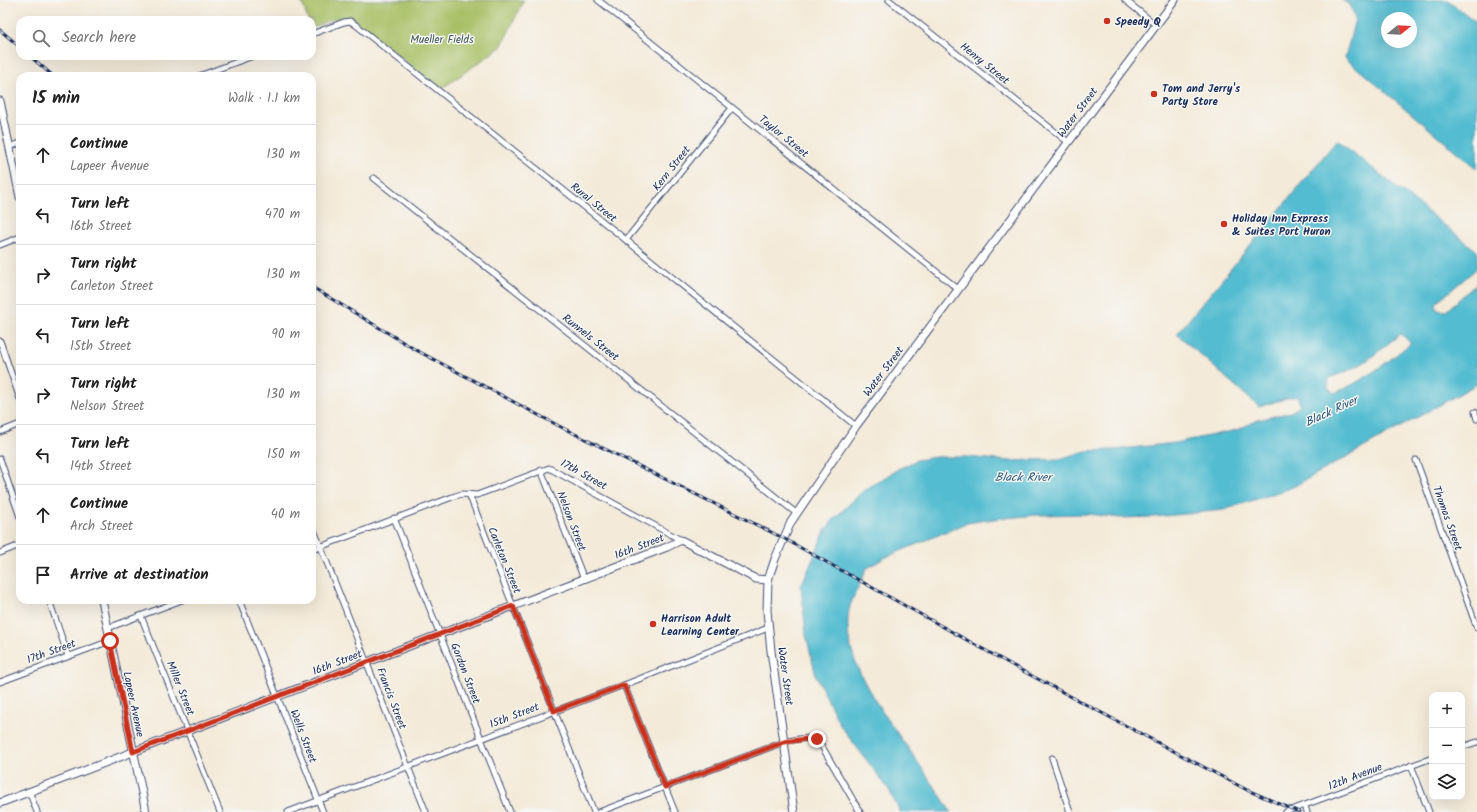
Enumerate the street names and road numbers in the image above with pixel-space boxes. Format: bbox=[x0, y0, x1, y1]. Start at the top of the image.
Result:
street label: Henry Street bbox=[956, 38, 1014, 90]
street label: Water Street bbox=[1053, 83, 1103, 142]
street label: Taylor Street bbox=[754, 111, 813, 163]
street label: Kern Street bbox=[648, 142, 696, 195]
street label: Rural Street bbox=[566, 178, 621, 228]
street label: Runnels Street bbox=[558, 310, 623, 366]
street label: Water Street bbox=[859, 342, 909, 401]
street label: 17th Street bbox=[557, 455, 611, 495]
street label: Thomas Street bbox=[1427, 483, 1467, 554]
street label: Nelson Street bbox=[551, 489, 591, 555]
street label: Carleton Street bbox=[483, 524, 526, 597]
street label: 16th Street bbox=[612, 529, 668, 565]
street label: 17th Street bbox=[24, 635, 79, 669]
street label: Gordon Street bbox=[445, 640, 485, 707]
street label: 16th Street bbox=[310, 645, 366, 681]
street label: Water Street bbox=[772, 646, 798, 707]
street label: Miller Street bbox=[161, 658, 199, 719]
street label: Francis Street bbox=[371, 665, 411, 733]
street label: Lapeer Avenue bbox=[117, 670, 149, 739]
street label: 15th Street bbox=[487, 698, 542, 734]
street label: Wells Street bbox=[285, 707, 322, 766]
street label: 12th Avenue bbox=[1326, 758, 1385, 796]

